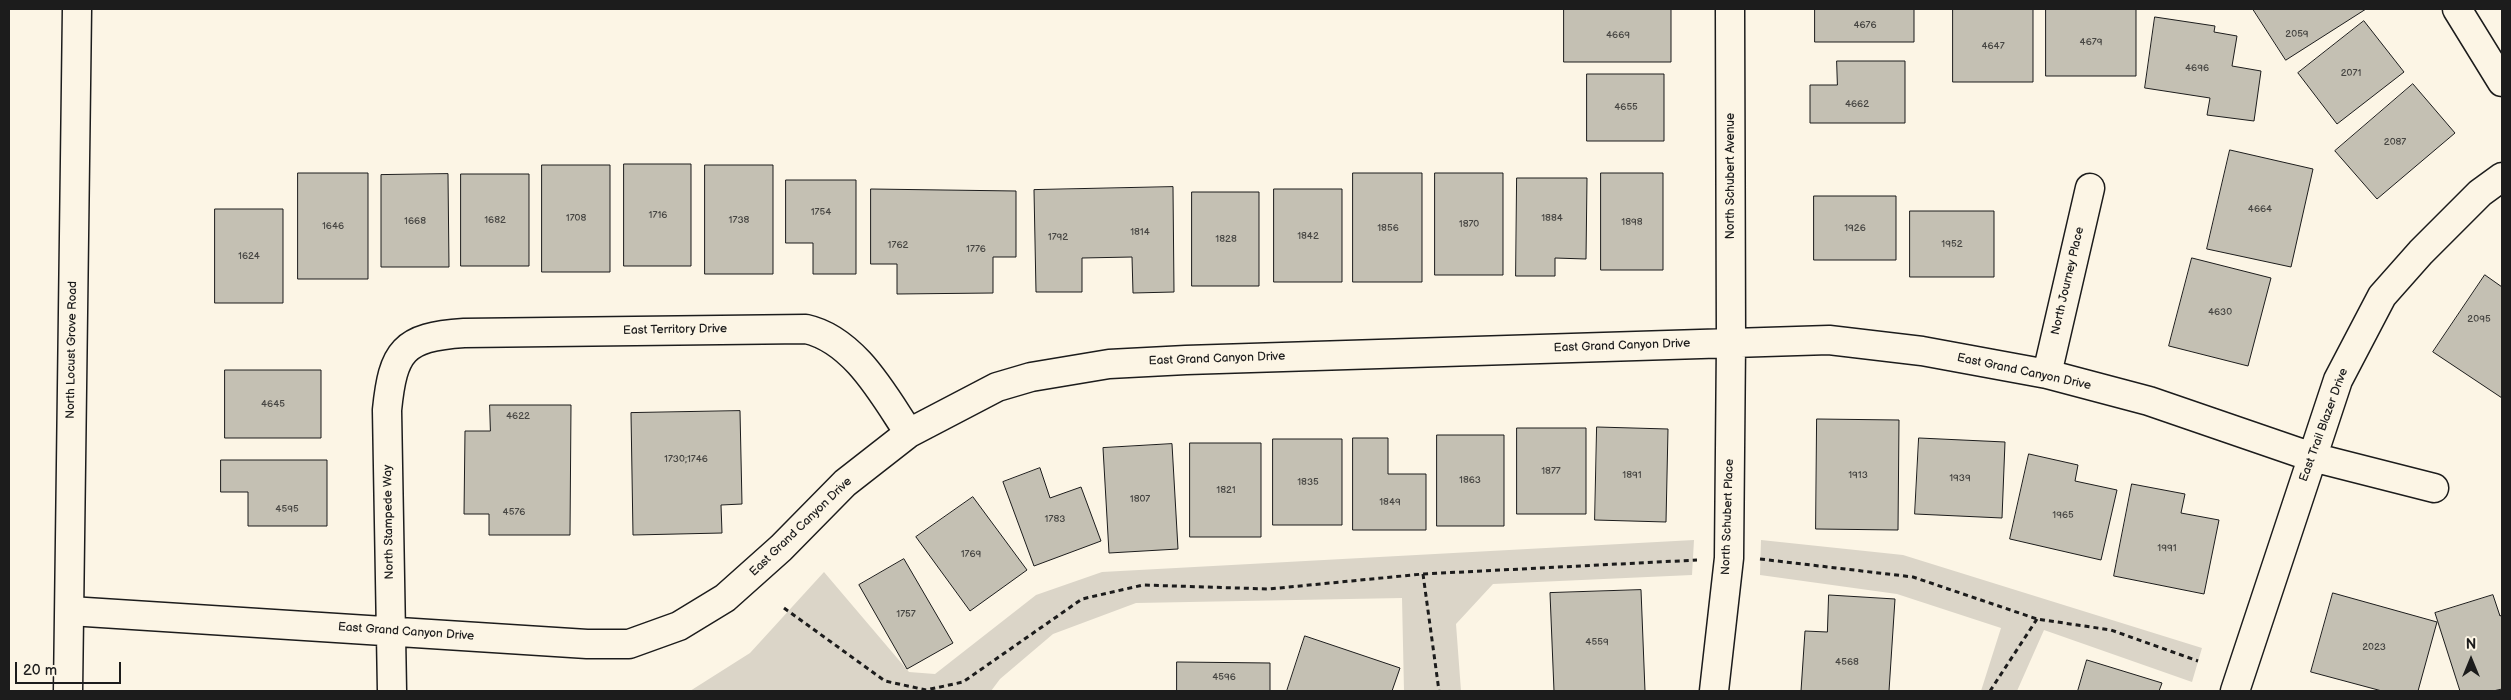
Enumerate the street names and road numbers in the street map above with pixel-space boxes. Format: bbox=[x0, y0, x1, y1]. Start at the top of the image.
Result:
street label: North Schubert Avenue bbox=[1724, 113, 1738, 239]
street label: North Journey Place bbox=[2049, 226, 2087, 336]
street label: North Locust Grove Road bbox=[64, 281, 80, 419]
street label: East Territory Drive bbox=[623, 322, 727, 338]
street label: East Grand Canyon Drive bbox=[1554, 336, 1690, 356]
street label: East Grand Canyon Drive bbox=[1149, 349, 1285, 369]
street label: East Grand Canyon Drive bbox=[1956, 351, 2092, 393]
street label: East Trail Blazer Drive bbox=[2297, 366, 2351, 484]
street label: North Schubert Place bbox=[1719, 459, 1737, 575]
street label: North Stampede Way bbox=[381, 464, 397, 580]
street label: East Grand Canyon Drive bbox=[747, 474, 855, 580]
street label: East Grand Canyon Drive bbox=[337, 620, 475, 644]

